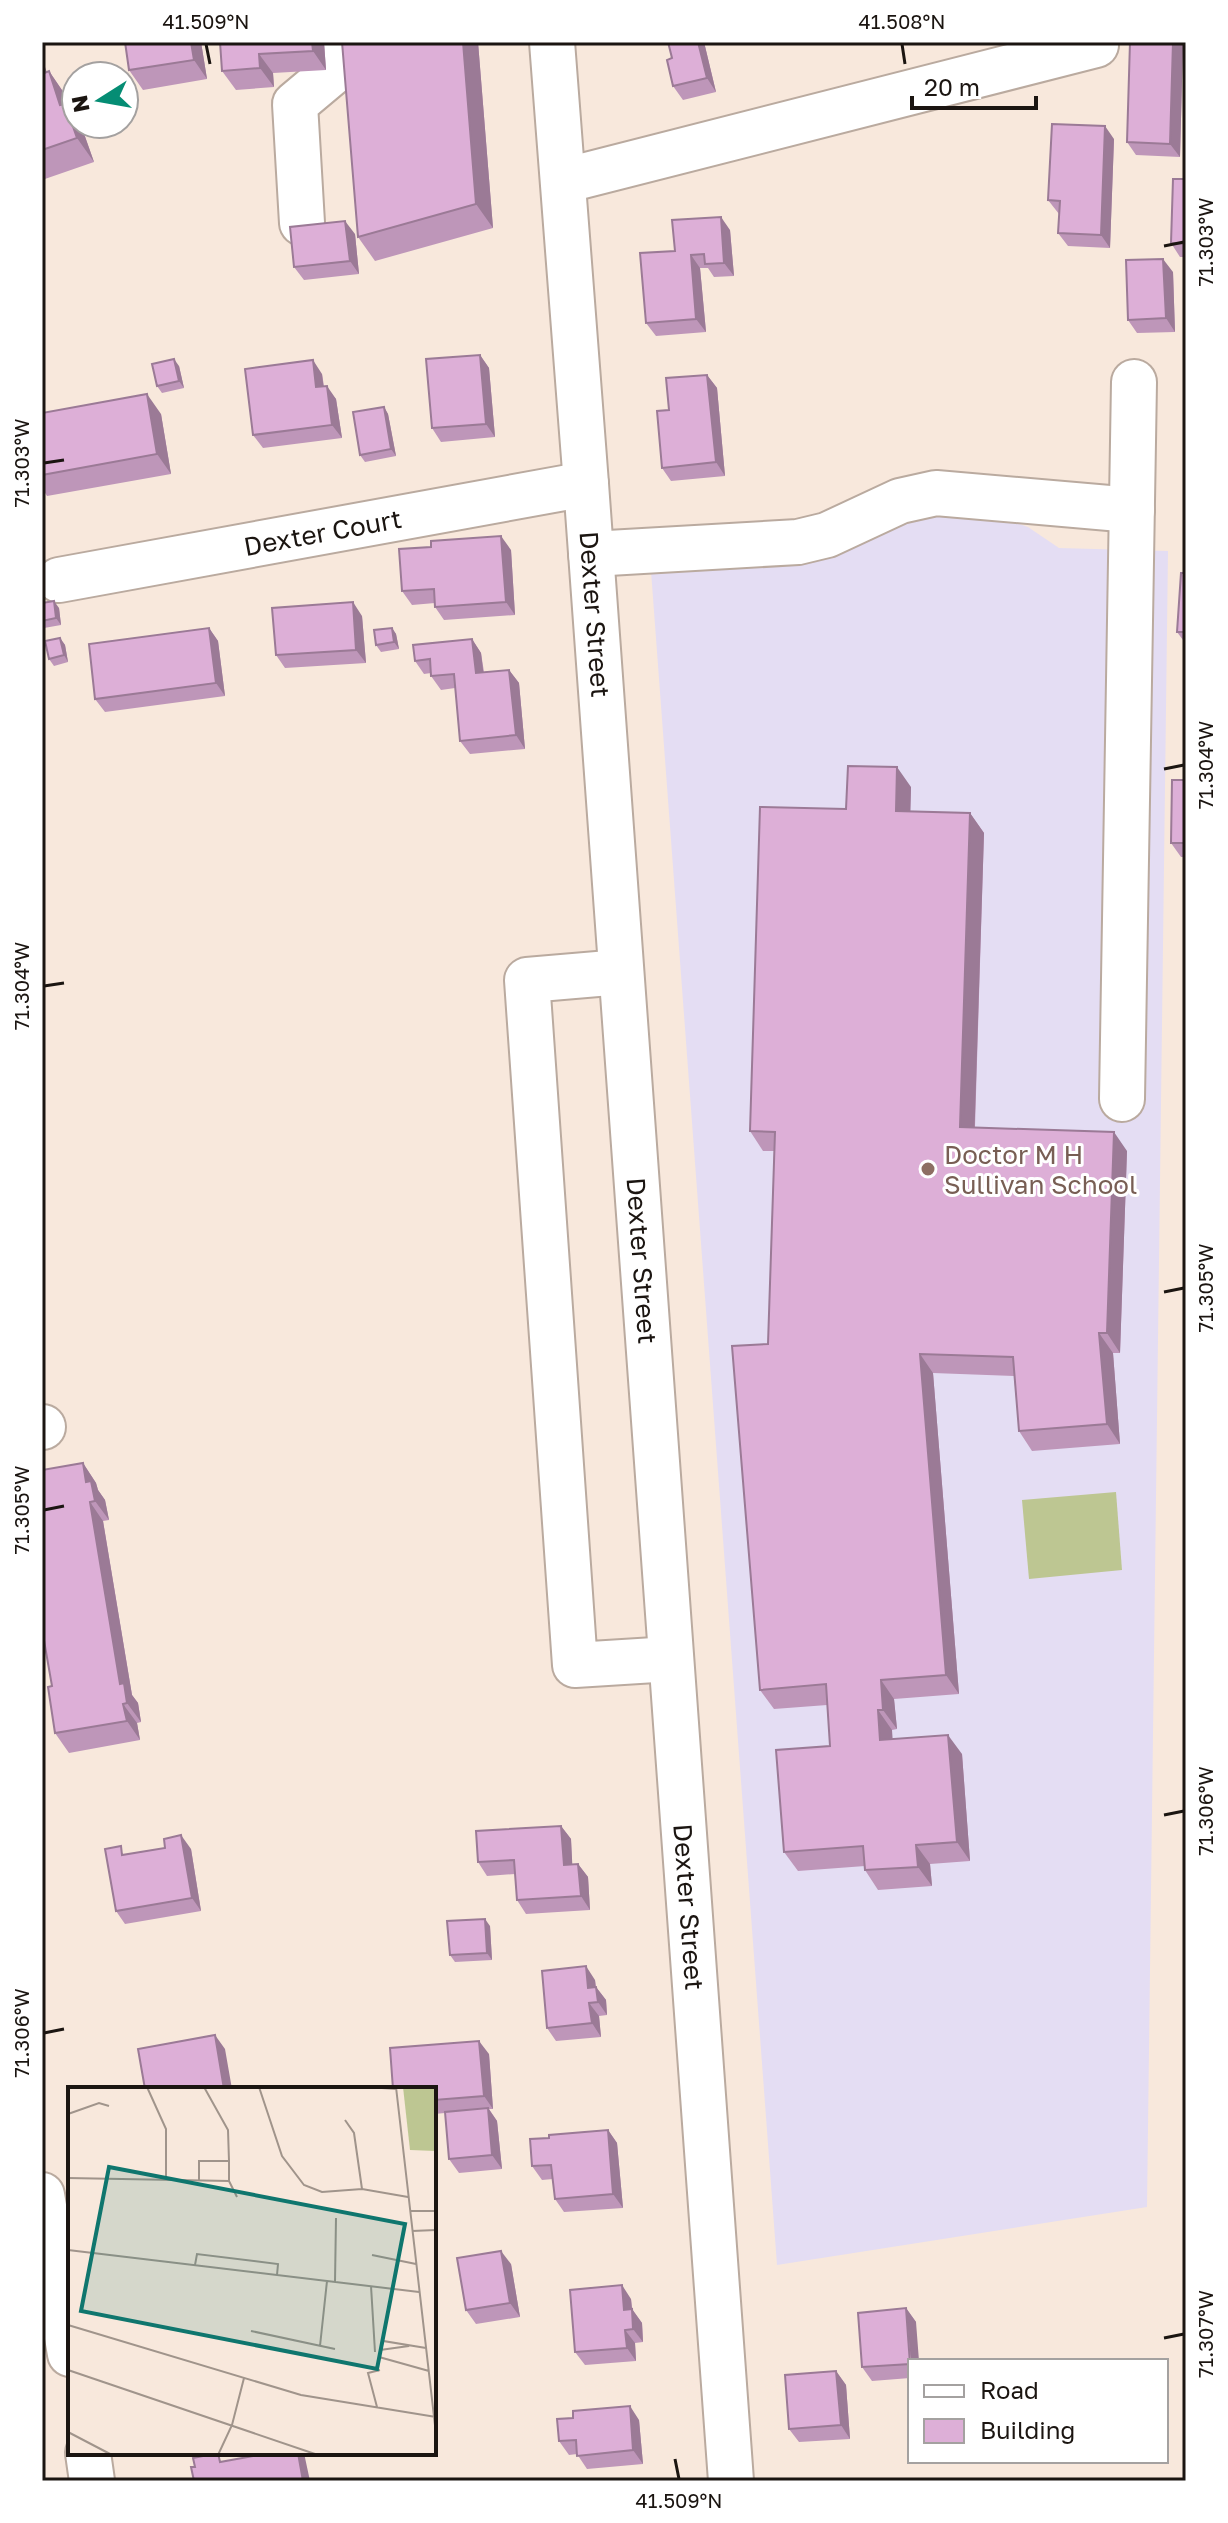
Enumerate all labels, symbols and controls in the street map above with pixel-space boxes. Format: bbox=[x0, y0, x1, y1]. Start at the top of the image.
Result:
text: 41.509°N bbox=[163, 9, 250, 33]
text: 41.508°N bbox=[858, 9, 946, 33]
north arrow bbox=[60, 60, 140, 140]
scale bar bbox=[912, 60, 1036, 110]
text: 20 m bbox=[924, 72, 980, 101]
text: N bbox=[65, 93, 95, 115]
text: 71.303°W bbox=[1193, 197, 1217, 287]
text: 71.303°W bbox=[9, 418, 33, 508]
street label: Dexter Court bbox=[241, 502, 404, 562]
street label: Dexter Street bbox=[574, 530, 617, 699]
text: 71.304°W bbox=[1193, 721, 1217, 809]
text: 71.304°W bbox=[9, 942, 33, 1030]
place label: Doctor M H Sullivan School bbox=[944, 1139, 1137, 1200]
marker: Doctor M H Sullivan School bbox=[919, 1160, 937, 1178]
street label: Dexter Street bbox=[621, 1176, 664, 1345]
text: 71.305°W bbox=[1193, 1244, 1217, 1333]
text: 71.305°W bbox=[9, 1466, 33, 1555]
text: 71.306°W bbox=[1193, 1766, 1217, 1856]
street label: Dexter Street bbox=[668, 1823, 711, 1991]
text: 71.306°W bbox=[9, 1988, 33, 2078]
inset map bbox=[68, 2087, 436, 2455]
text: 71.307°W bbox=[1193, 2290, 1217, 2378]
legend bbox=[908, 2359, 1168, 2463]
text: Road bbox=[980, 2375, 1039, 2404]
text: Building bbox=[980, 2415, 1075, 2444]
text: 41.509°N bbox=[636, 2488, 723, 2512]

